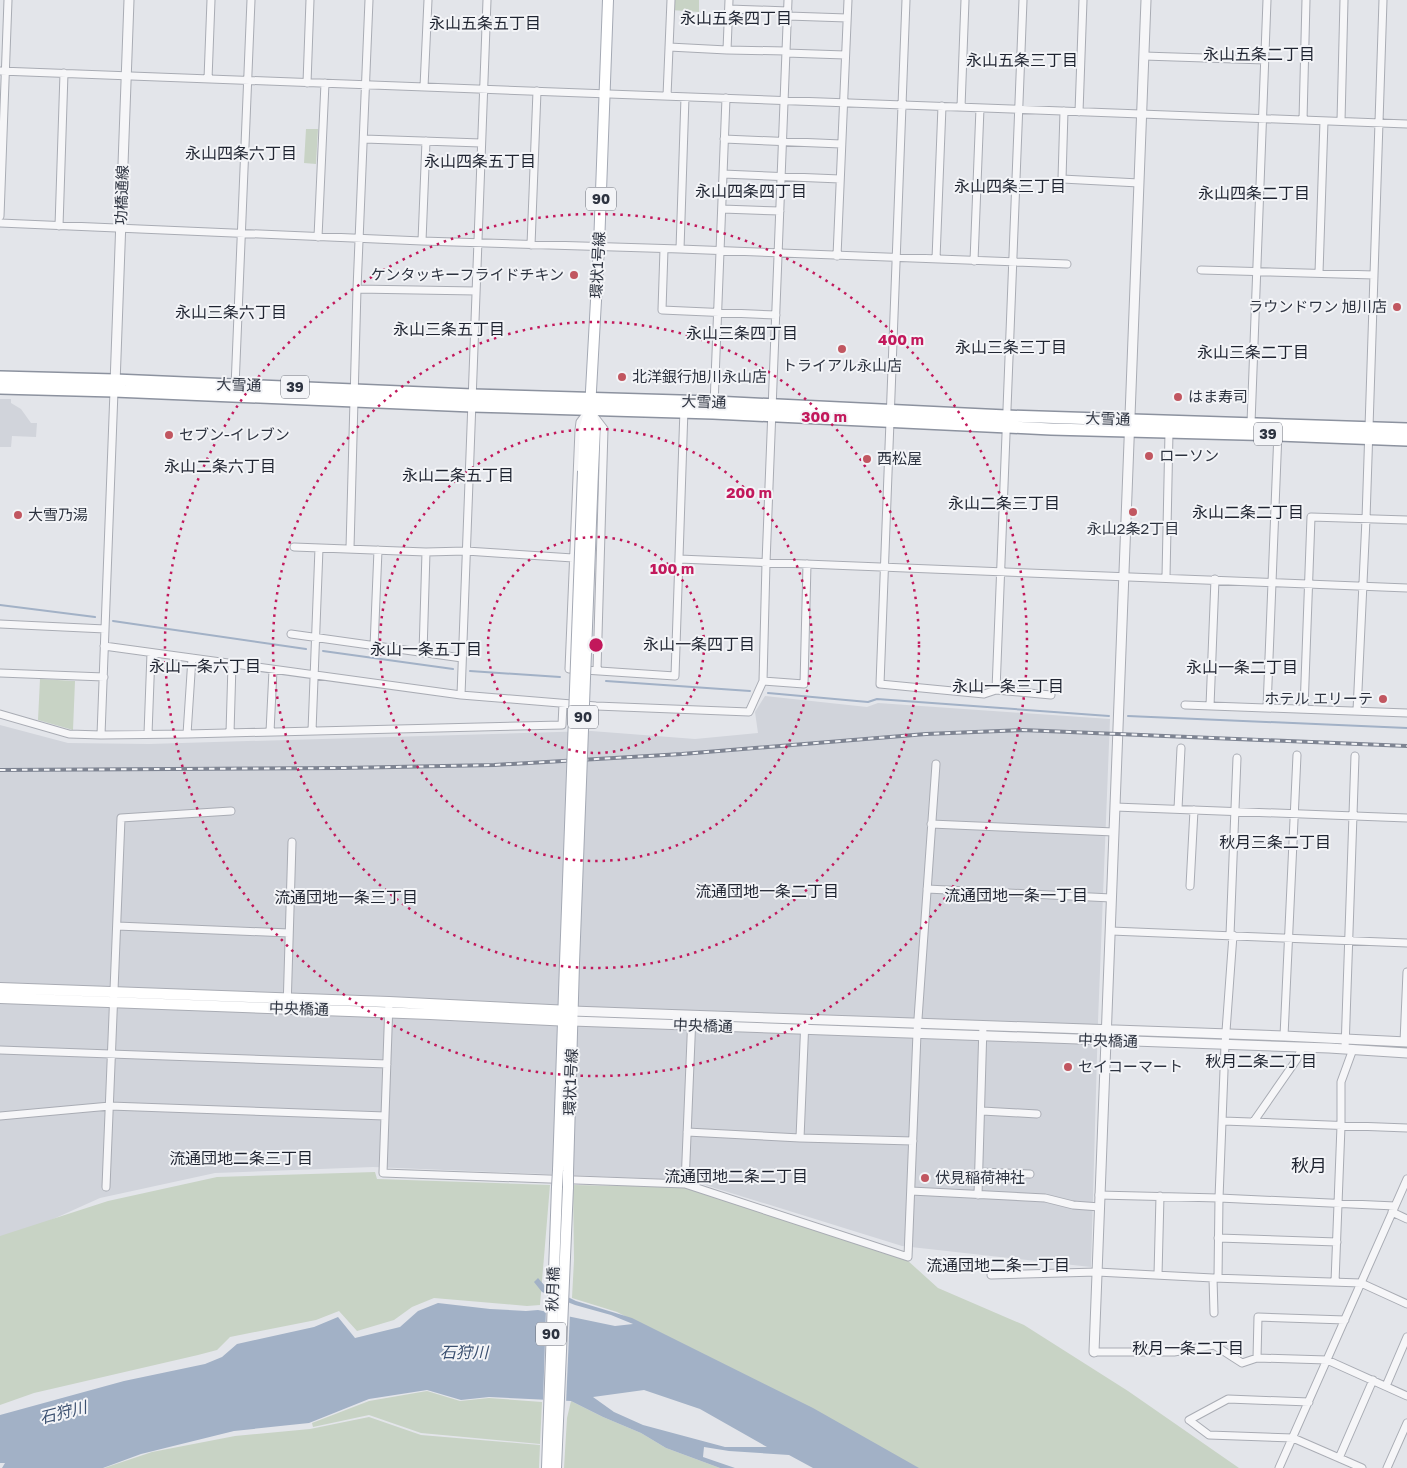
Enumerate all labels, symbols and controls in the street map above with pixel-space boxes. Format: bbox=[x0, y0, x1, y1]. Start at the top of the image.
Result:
district label: 永山五条四丁目 bbox=[680, 8, 792, 28]
district label: 永山五条五丁目 bbox=[429, 13, 541, 33]
district label: 永山五条二丁目 bbox=[1203, 44, 1315, 64]
district label: 永山五条三丁目 bbox=[966, 50, 1078, 70]
district label: 永山四条六丁目 bbox=[185, 143, 297, 163]
district label: 永山四条五丁目 bbox=[424, 151, 536, 171]
street label: 功橋通線 bbox=[111, 165, 131, 225]
district label: 永山四条三丁目 bbox=[954, 176, 1066, 196]
district label: 永山四条四丁目 bbox=[695, 181, 807, 201]
district label: 永山四条二丁目 bbox=[1198, 183, 1310, 203]
road number: 90 bbox=[586, 188, 616, 210]
street label: 環状1号線 bbox=[586, 231, 608, 299]
place label: ケンタッキーフライドチキン bbox=[371, 265, 564, 283]
marker: ケンタッキーフライドチキン bbox=[568, 269, 580, 281]
place label: ラウンドワン 旭川店 bbox=[1248, 297, 1387, 315]
marker: ラウンドワン 旭川店 bbox=[1391, 301, 1403, 313]
district label: 永山三条六丁目 bbox=[175, 302, 287, 322]
district label: 永山三条五丁目 bbox=[393, 319, 505, 339]
district label: 永山三条四丁目 bbox=[686, 323, 798, 343]
text: 400 m bbox=[878, 330, 924, 348]
district label: 永山三条三丁目 bbox=[955, 337, 1067, 357]
district label: 永山三条二丁目 bbox=[1197, 342, 1309, 362]
marker: トライアル永山店 bbox=[836, 343, 848, 355]
place label: トライアル永山店 bbox=[782, 356, 902, 374]
place label: 北洋銀行旭川永山店 bbox=[632, 367, 767, 385]
marker: 北洋銀行旭川永山店 bbox=[616, 371, 628, 383]
street label: 大雪通 bbox=[216, 374, 262, 394]
road number: 39 bbox=[281, 376, 309, 398]
place label: はま寿司 bbox=[1188, 387, 1248, 405]
street label: 大雪通 bbox=[681, 391, 727, 411]
marker: はま寿司 bbox=[1172, 391, 1184, 403]
text: 300 m bbox=[801, 407, 847, 425]
street label: 大雪通 bbox=[1085, 408, 1131, 428]
road number: 39 bbox=[1254, 422, 1282, 446]
place label: セブン-イレブン bbox=[179, 425, 290, 443]
marker: セブン-イレブン bbox=[163, 429, 175, 441]
place label: ローソン bbox=[1159, 446, 1219, 464]
place label: 西松屋 bbox=[877, 449, 922, 467]
marker: ローソン bbox=[1143, 450, 1155, 462]
marker: 西松屋 bbox=[861, 453, 873, 465]
district label: 永山二条六丁目 bbox=[164, 456, 276, 476]
district label: 永山二条五丁目 bbox=[402, 465, 514, 485]
text: 200 m bbox=[726, 483, 772, 501]
district label: 永山二条三丁目 bbox=[948, 493, 1060, 513]
district label: 永山二条二丁目 bbox=[1192, 502, 1304, 522]
place label: 大雪乃湯 bbox=[28, 505, 88, 523]
marker: 永山2条2丁目 bbox=[1127, 506, 1139, 518]
marker: 大雪乃湯 bbox=[12, 509, 24, 521]
place label: 永山2条2丁目 bbox=[1087, 519, 1179, 537]
text: 100 m bbox=[650, 559, 694, 577]
district label: 永山一条四丁目 bbox=[643, 634, 755, 654]
centre of rings bbox=[587, 636, 605, 654]
district label: 永山一条五丁目 bbox=[370, 639, 482, 659]
district label: 永山一条六丁目 bbox=[149, 656, 261, 676]
district label: 永山一条二丁目 bbox=[1186, 657, 1298, 677]
district label: 永山一条三丁目 bbox=[952, 676, 1064, 696]
place label: ホテル エリーテ bbox=[1264, 689, 1373, 707]
marker: ホテル エリーテ bbox=[1377, 693, 1389, 705]
road number: 90 bbox=[568, 706, 598, 729]
district label: 秋月三条二丁目 bbox=[1219, 832, 1331, 852]
district label: 流通団地一条二丁目 bbox=[695, 881, 839, 901]
district label: 流通団地一条一丁目 bbox=[944, 885, 1088, 905]
district label: 流通団地一条三丁目 bbox=[274, 887, 418, 907]
street label: 中央橋通 bbox=[269, 998, 329, 1018]
street label: 中央橋通 bbox=[673, 1015, 733, 1035]
street label: 中央橋通 bbox=[1078, 1030, 1138, 1050]
street label: 環状1号線 bbox=[560, 1048, 580, 1116]
district label: 秋月二条二丁目 bbox=[1205, 1051, 1317, 1071]
place label: セイコーマート bbox=[1078, 1057, 1183, 1075]
marker: セイコーマート bbox=[1062, 1061, 1074, 1073]
district label: 流通団地二条三丁目 bbox=[169, 1148, 313, 1168]
district label: 秋月 bbox=[1291, 1154, 1327, 1176]
district label: 流通団地二条二丁目 bbox=[664, 1166, 808, 1186]
place label: 伏見稲荷神社 bbox=[935, 1168, 1025, 1186]
marker: 伏見稲荷神社 bbox=[919, 1172, 931, 1184]
district label: 流通団地二条一丁目 bbox=[926, 1255, 1070, 1275]
street label: 秋月橋 bbox=[542, 1266, 562, 1312]
road number: 90 bbox=[536, 1322, 566, 1346]
district label: 秋月一条二丁目 bbox=[1132, 1338, 1244, 1358]
water label: 石狩川 bbox=[440, 1342, 490, 1362]
water label: 石狩川 bbox=[37, 1396, 91, 1428]

